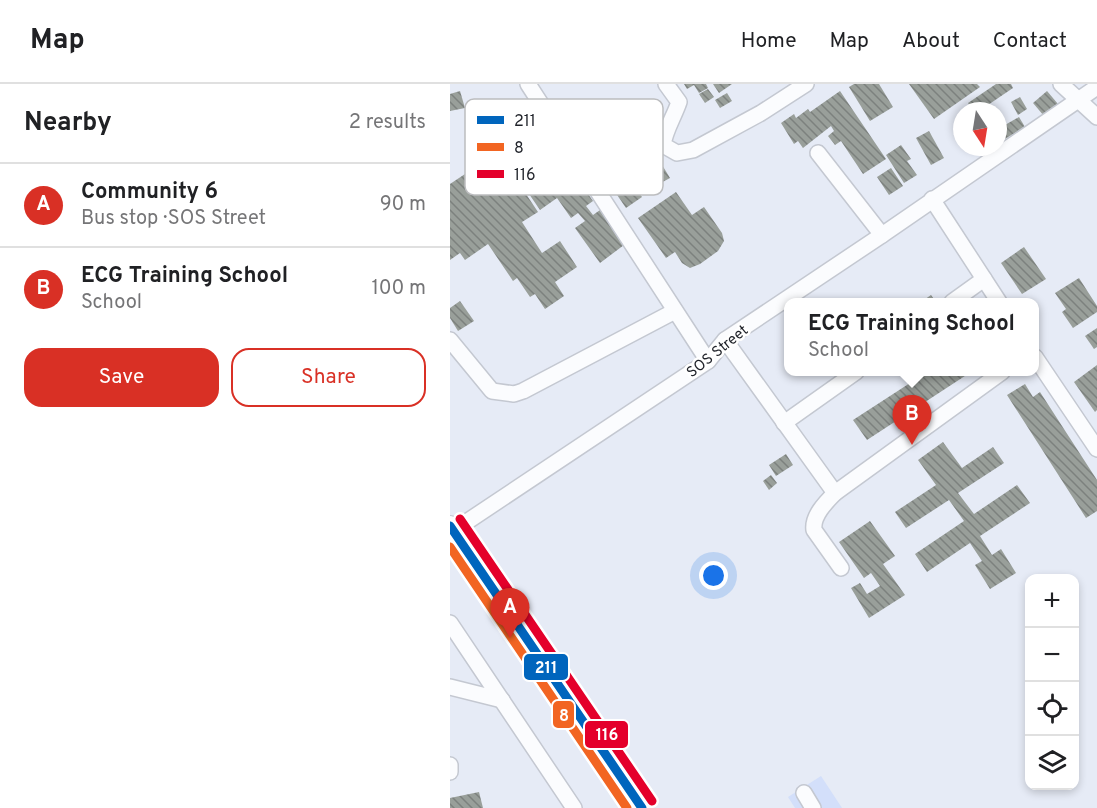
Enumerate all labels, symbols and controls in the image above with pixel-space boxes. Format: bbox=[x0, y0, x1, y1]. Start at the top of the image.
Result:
text: Map bbox=[30, 23, 85, 59]
text: Home bbox=[741, 28, 797, 55]
text: Map bbox=[830, 28, 869, 55]
text: About bbox=[902, 28, 960, 55]
text: Contact bbox=[993, 28, 1067, 55]
legend bbox=[465, 99, 663, 195]
north arrow bbox=[953, 102, 1007, 156]
text: Nearby bbox=[24, 107, 112, 140]
text: 2 results bbox=[349, 110, 426, 136]
text: 211 bbox=[514, 112, 536, 132]
text: 8 bbox=[514, 139, 524, 159]
text: 116 bbox=[514, 166, 536, 186]
text: Community 6 bbox=[81, 179, 218, 206]
text: A bbox=[36, 192, 51, 218]
text: 90 m bbox=[380, 192, 426, 218]
text: Bus stop · SOS Street bbox=[81, 206, 266, 232]
text: ECG Training School bbox=[81, 263, 288, 290]
text: B bbox=[37, 276, 50, 302]
text: 100 m bbox=[371, 276, 426, 302]
text: School bbox=[81, 290, 142, 316]
popup bbox=[784, 298, 1039, 376]
text: ECG Training School bbox=[808, 311, 1015, 338]
street label: SOS Street bbox=[683, 322, 753, 383]
text: School bbox=[808, 338, 869, 364]
button: Save bbox=[24, 348, 219, 407]
button: Share bbox=[231, 348, 426, 407]
pin: B bbox=[892, 396, 932, 445]
your location bbox=[699, 561, 728, 590]
map controls bbox=[1025, 574, 1079, 790]
button: + bbox=[1025, 574, 1079, 628]
pin: A bbox=[490, 588, 530, 638]
button: − bbox=[1025, 628, 1079, 682]
line badge: 211 bbox=[523, 653, 569, 681]
text: 211 bbox=[535, 659, 557, 679]
button: locate bbox=[1025, 682, 1079, 736]
line badge: 8 bbox=[552, 700, 575, 729]
text: 8 bbox=[559, 707, 569, 727]
line badge: 116 bbox=[584, 720, 629, 749]
text: 116 bbox=[596, 726, 618, 746]
button: layers bbox=[1025, 736, 1079, 790]

